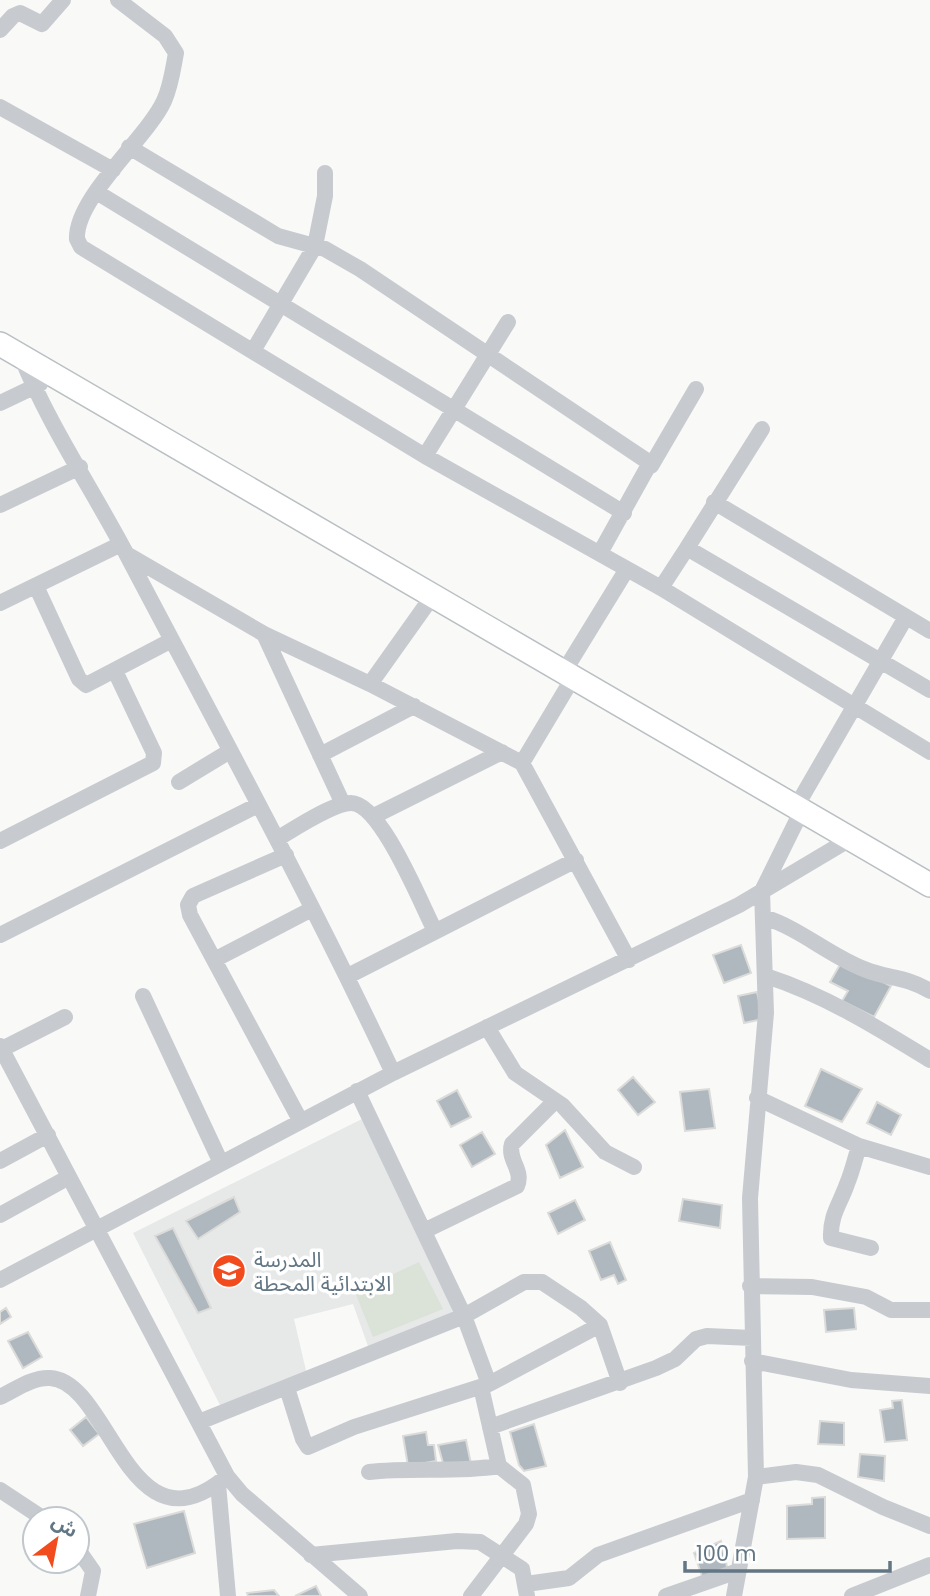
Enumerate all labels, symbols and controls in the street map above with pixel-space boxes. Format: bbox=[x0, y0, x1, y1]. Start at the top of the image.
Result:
place label: المدرسة الابتدائية المحطة bbox=[254, 1245, 391, 1298]
school or university icon: المدرسة الابتدائية المحطة bbox=[210, 1252, 248, 1290]
north arrow bbox=[21, 1505, 91, 1575]
text: ش bbox=[47, 1508, 83, 1544]
scale bar bbox=[685, 1530, 890, 1574]
text: 100 m bbox=[696, 1539, 756, 1568]

